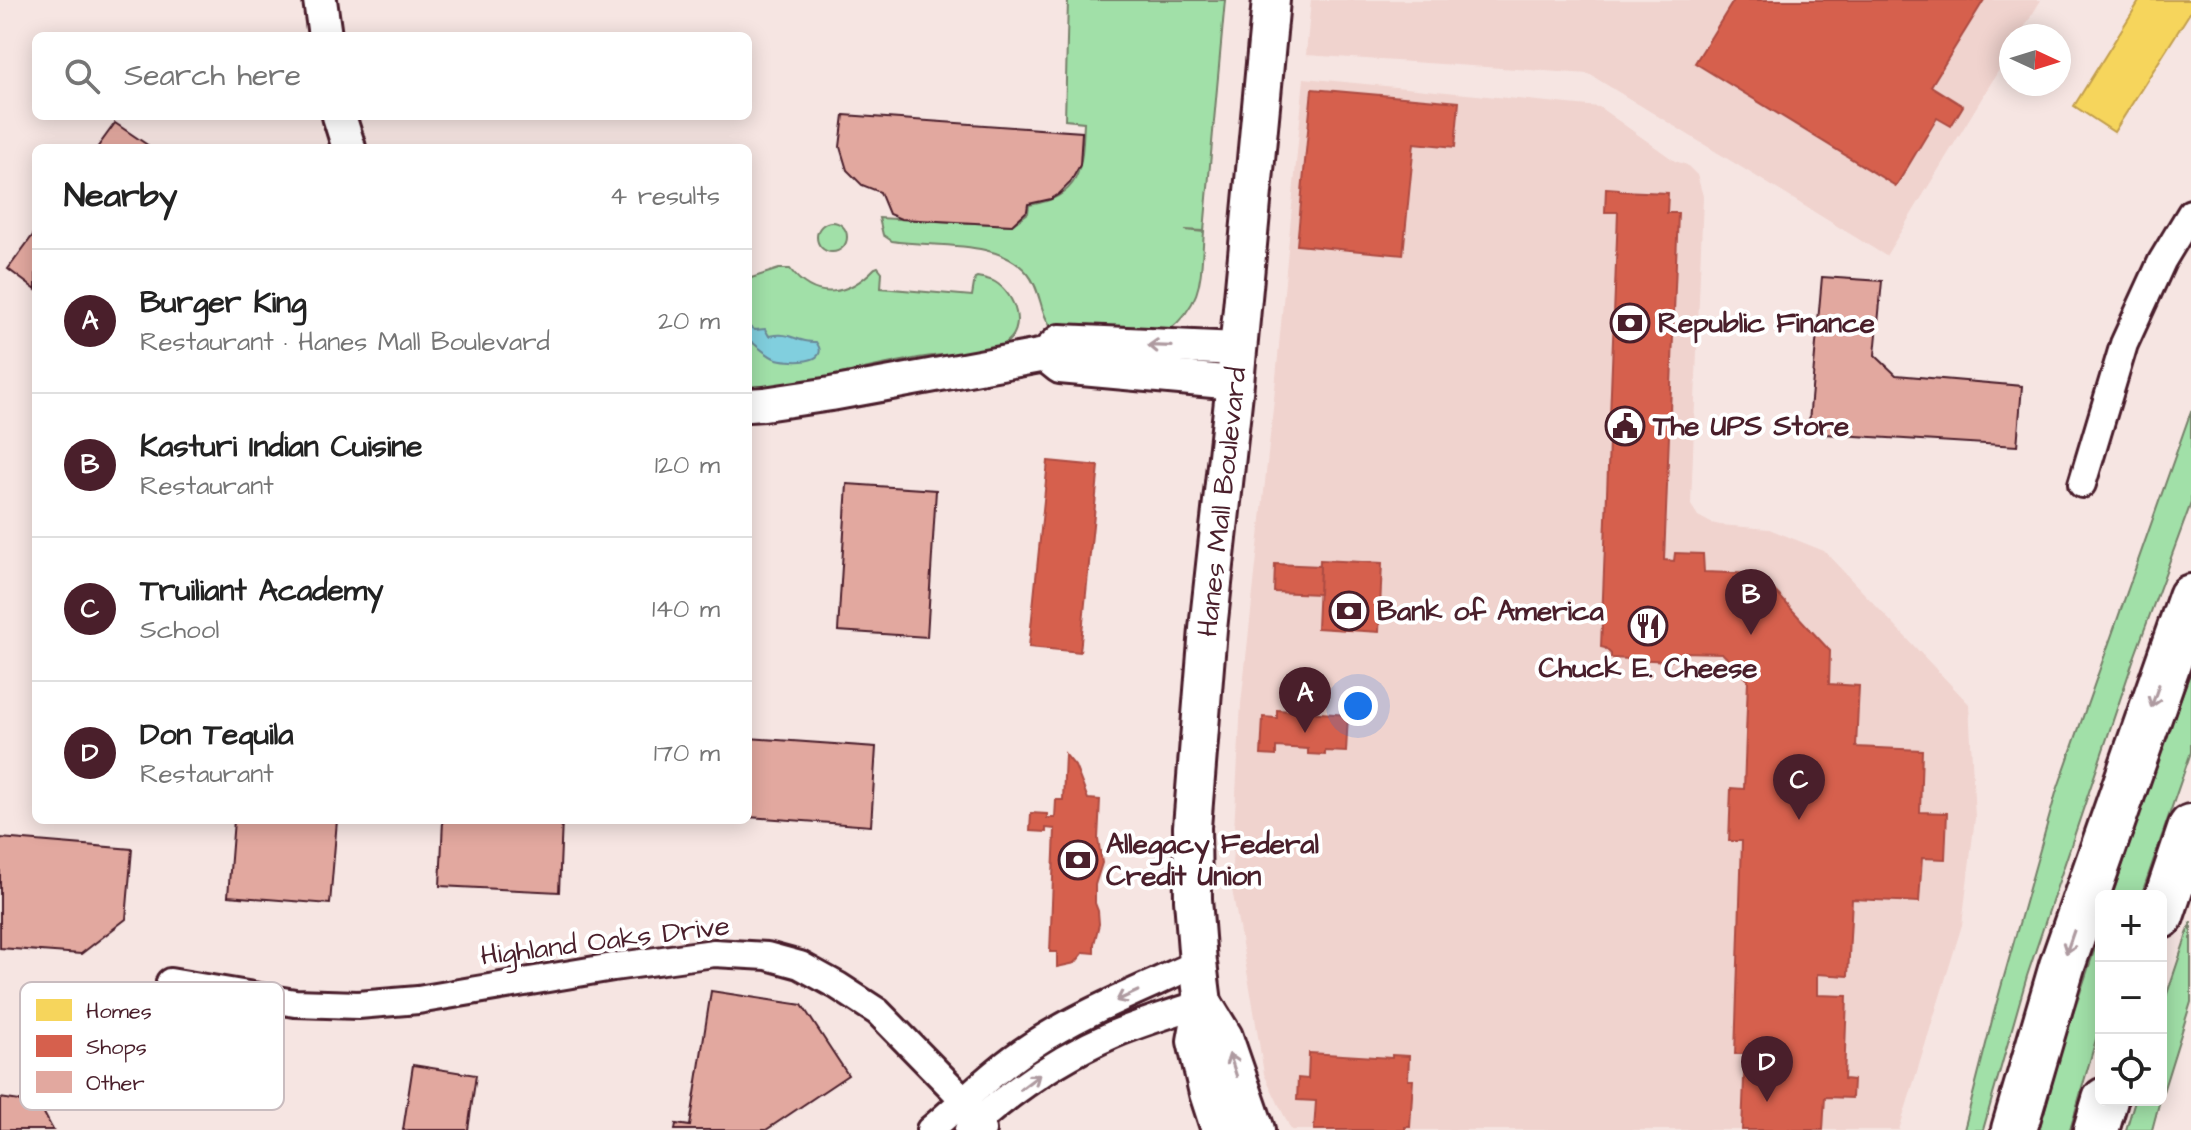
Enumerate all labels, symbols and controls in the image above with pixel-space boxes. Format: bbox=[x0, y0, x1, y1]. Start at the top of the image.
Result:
north arrow bbox=[1999, 24, 2071, 96]
search box bbox=[32, 32, 752, 120]
icon: search bbox=[60, 54, 104, 98]
text: Search here bbox=[124, 55, 301, 97]
text: Nearby bbox=[64, 172, 178, 220]
text: 4 results bbox=[610, 178, 720, 214]
text: Burger King bbox=[140, 282, 307, 324]
bank icon: Republic Finance bbox=[1609, 302, 1651, 344]
text: A bbox=[82, 303, 98, 339]
text: 20 m bbox=[658, 303, 720, 339]
place label: Republic Finance bbox=[1658, 304, 1875, 344]
text: Restaurant · Hanes Mall Boulevard bbox=[140, 324, 550, 360]
one-way arrow bbox=[1147, 338, 1174, 353]
street label: Hanes Mall Boulevard bbox=[1188, 365, 1256, 639]
public building icon: The UPS Store bbox=[1604, 405, 1646, 447]
place label: The UPS Store bbox=[1652, 407, 1849, 446]
text: Kasturi Indian Cuisine bbox=[140, 426, 423, 468]
text: B bbox=[81, 447, 99, 483]
text: 120 m bbox=[655, 447, 720, 483]
text: Restaurant bbox=[140, 468, 274, 504]
pin: B bbox=[1725, 569, 1777, 635]
text: Truiliant Academy bbox=[140, 570, 384, 612]
bank icon: Bank of America bbox=[1328, 590, 1370, 632]
text: C bbox=[81, 591, 99, 627]
text: 140 m bbox=[652, 591, 720, 627]
place label: Bank of America bbox=[1377, 592, 1604, 631]
restaurant icon: Chuck E. Cheese bbox=[1627, 605, 1669, 647]
text: School bbox=[140, 612, 219, 648]
place label: Chuck E. Cheese bbox=[1539, 649, 1757, 688]
pin: A bbox=[1279, 667, 1331, 733]
one-way arrow bbox=[2147, 683, 2162, 708]
your location bbox=[1338, 686, 1378, 726]
text: Don Tequila bbox=[140, 714, 293, 756]
text: D bbox=[82, 735, 98, 771]
text: 170 m bbox=[654, 735, 720, 771]
pin: C bbox=[1773, 754, 1825, 820]
text: Restaurant bbox=[140, 756, 274, 792]
place label: Allegacy Federal Credit Union bbox=[1106, 825, 1319, 896]
bank icon: Allegacy Federal Credit Union bbox=[1057, 839, 1099, 881]
map controls bbox=[2095, 890, 2167, 1106]
button: + bbox=[2095, 890, 2167, 962]
street label: Highland Oaks Drive bbox=[478, 906, 732, 977]
one-way arrow bbox=[2062, 929, 2076, 954]
button: − bbox=[2095, 962, 2167, 1034]
legend bbox=[20, 982, 284, 1110]
one-way arrow bbox=[1115, 989, 1139, 1004]
text: Homes bbox=[86, 996, 152, 1027]
text: Shops bbox=[86, 1032, 147, 1063]
button: locate bbox=[2095, 1034, 2167, 1106]
pin: D bbox=[1741, 1036, 1793, 1102]
one-way arrow bbox=[1224, 1053, 1239, 1078]
text: Other bbox=[86, 1068, 145, 1099]
one-way arrow bbox=[1018, 1073, 1040, 1090]

